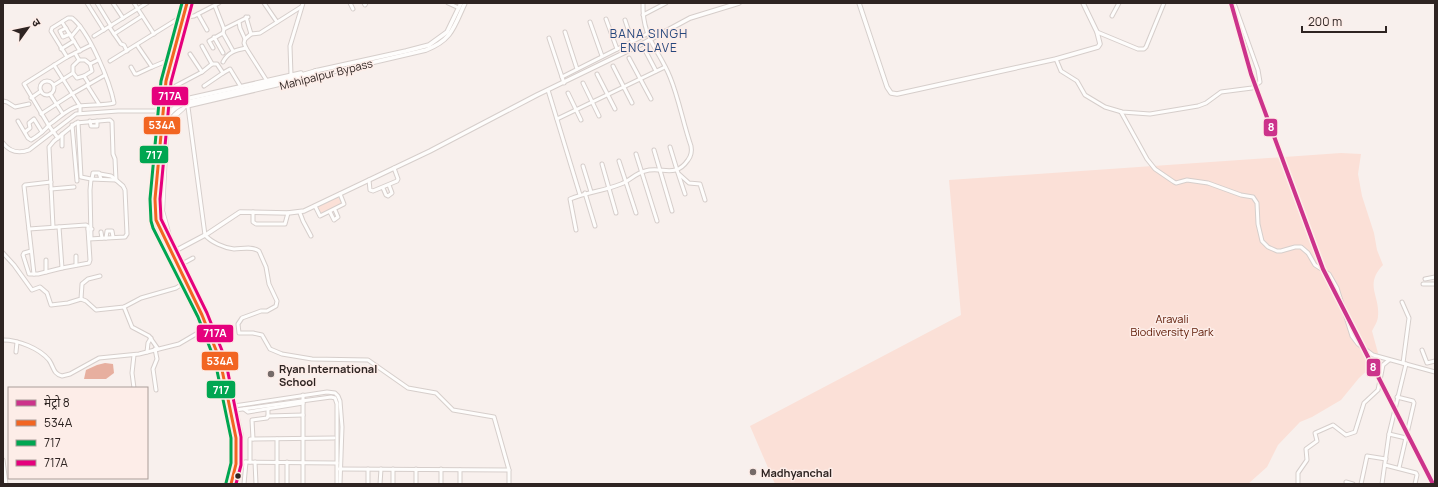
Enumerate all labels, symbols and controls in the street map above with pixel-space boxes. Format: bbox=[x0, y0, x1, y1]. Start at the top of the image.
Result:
north arrow bbox=[8, 8, 48, 48]
scale bar bbox=[1302, 8, 1386, 34]
text: 200 m bbox=[1308, 13, 1342, 30]
text: उ bbox=[29, 15, 45, 30]
district label: BANA SINGH ENCLAVE bbox=[610, 25, 688, 56]
street label: Mahipalpur Bypass bbox=[278, 55, 374, 93]
line badge: 717A bbox=[151, 86, 189, 106]
text: 717A bbox=[158, 88, 182, 103]
line badge: 534A bbox=[143, 116, 181, 135]
text: 534A bbox=[149, 117, 176, 132]
line badge: 8 bbox=[1263, 118, 1278, 137]
text: 8 bbox=[1268, 119, 1275, 134]
line badge: 717 bbox=[139, 145, 169, 164]
text: 717 bbox=[146, 147, 162, 162]
park label: Aravali Biodiversity Park bbox=[1131, 311, 1214, 339]
line badge: 717A bbox=[196, 324, 234, 343]
text: 717A bbox=[203, 325, 227, 340]
line badge: 534A bbox=[201, 351, 239, 371]
text: 534A bbox=[207, 353, 234, 368]
line badge: 8 bbox=[1366, 358, 1381, 377]
text: 8 bbox=[1370, 359, 1377, 374]
place label: Ryan International School bbox=[279, 361, 377, 389]
marker: Ryan International School bbox=[266, 369, 276, 379]
line badge: 717 bbox=[206, 380, 236, 399]
text: 717 bbox=[213, 382, 229, 397]
legend bbox=[8, 387, 148, 479]
text: मेट्रो 8 bbox=[44, 394, 70, 411]
text: 534A bbox=[44, 414, 73, 431]
text: 717 bbox=[44, 434, 61, 451]
text: 717A bbox=[44, 454, 68, 471]
place label: Madhyanchal bbox=[761, 465, 832, 480]
marker: Madhyanchal bbox=[748, 467, 758, 477]
unlabelled marker bbox=[233, 471, 243, 481]

